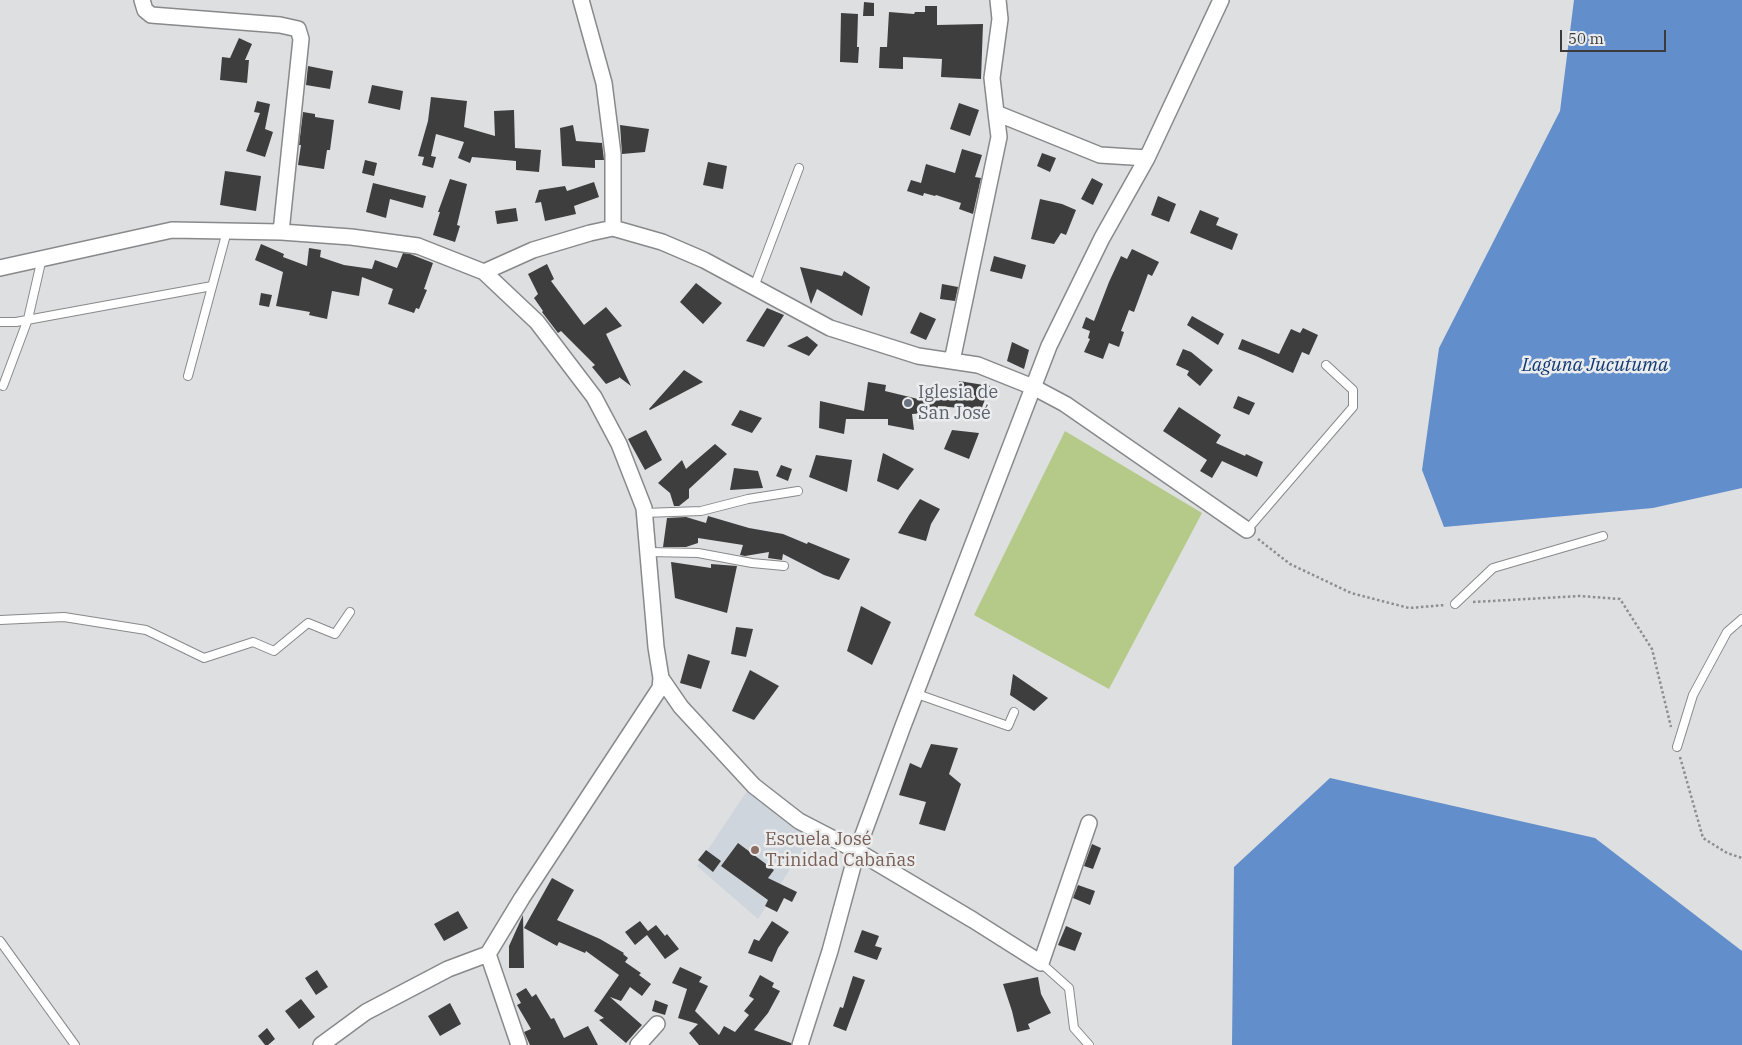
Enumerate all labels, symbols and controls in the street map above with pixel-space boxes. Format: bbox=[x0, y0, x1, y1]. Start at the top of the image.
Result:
scale bar bbox=[1562, 20, 1668, 52]
text: 50 m bbox=[1568, 29, 1604, 48]
water label: Laguna Jucutuma bbox=[1522, 355, 1668, 377]
place label: Iglesia de San José bbox=[918, 382, 998, 424]
marker: Iglesia de San José bbox=[902, 397, 914, 409]
place label: Escuela José Trinidad Cabañas bbox=[765, 829, 915, 872]
marker: Escuela José Trinidad Cabañas bbox=[749, 844, 761, 856]

